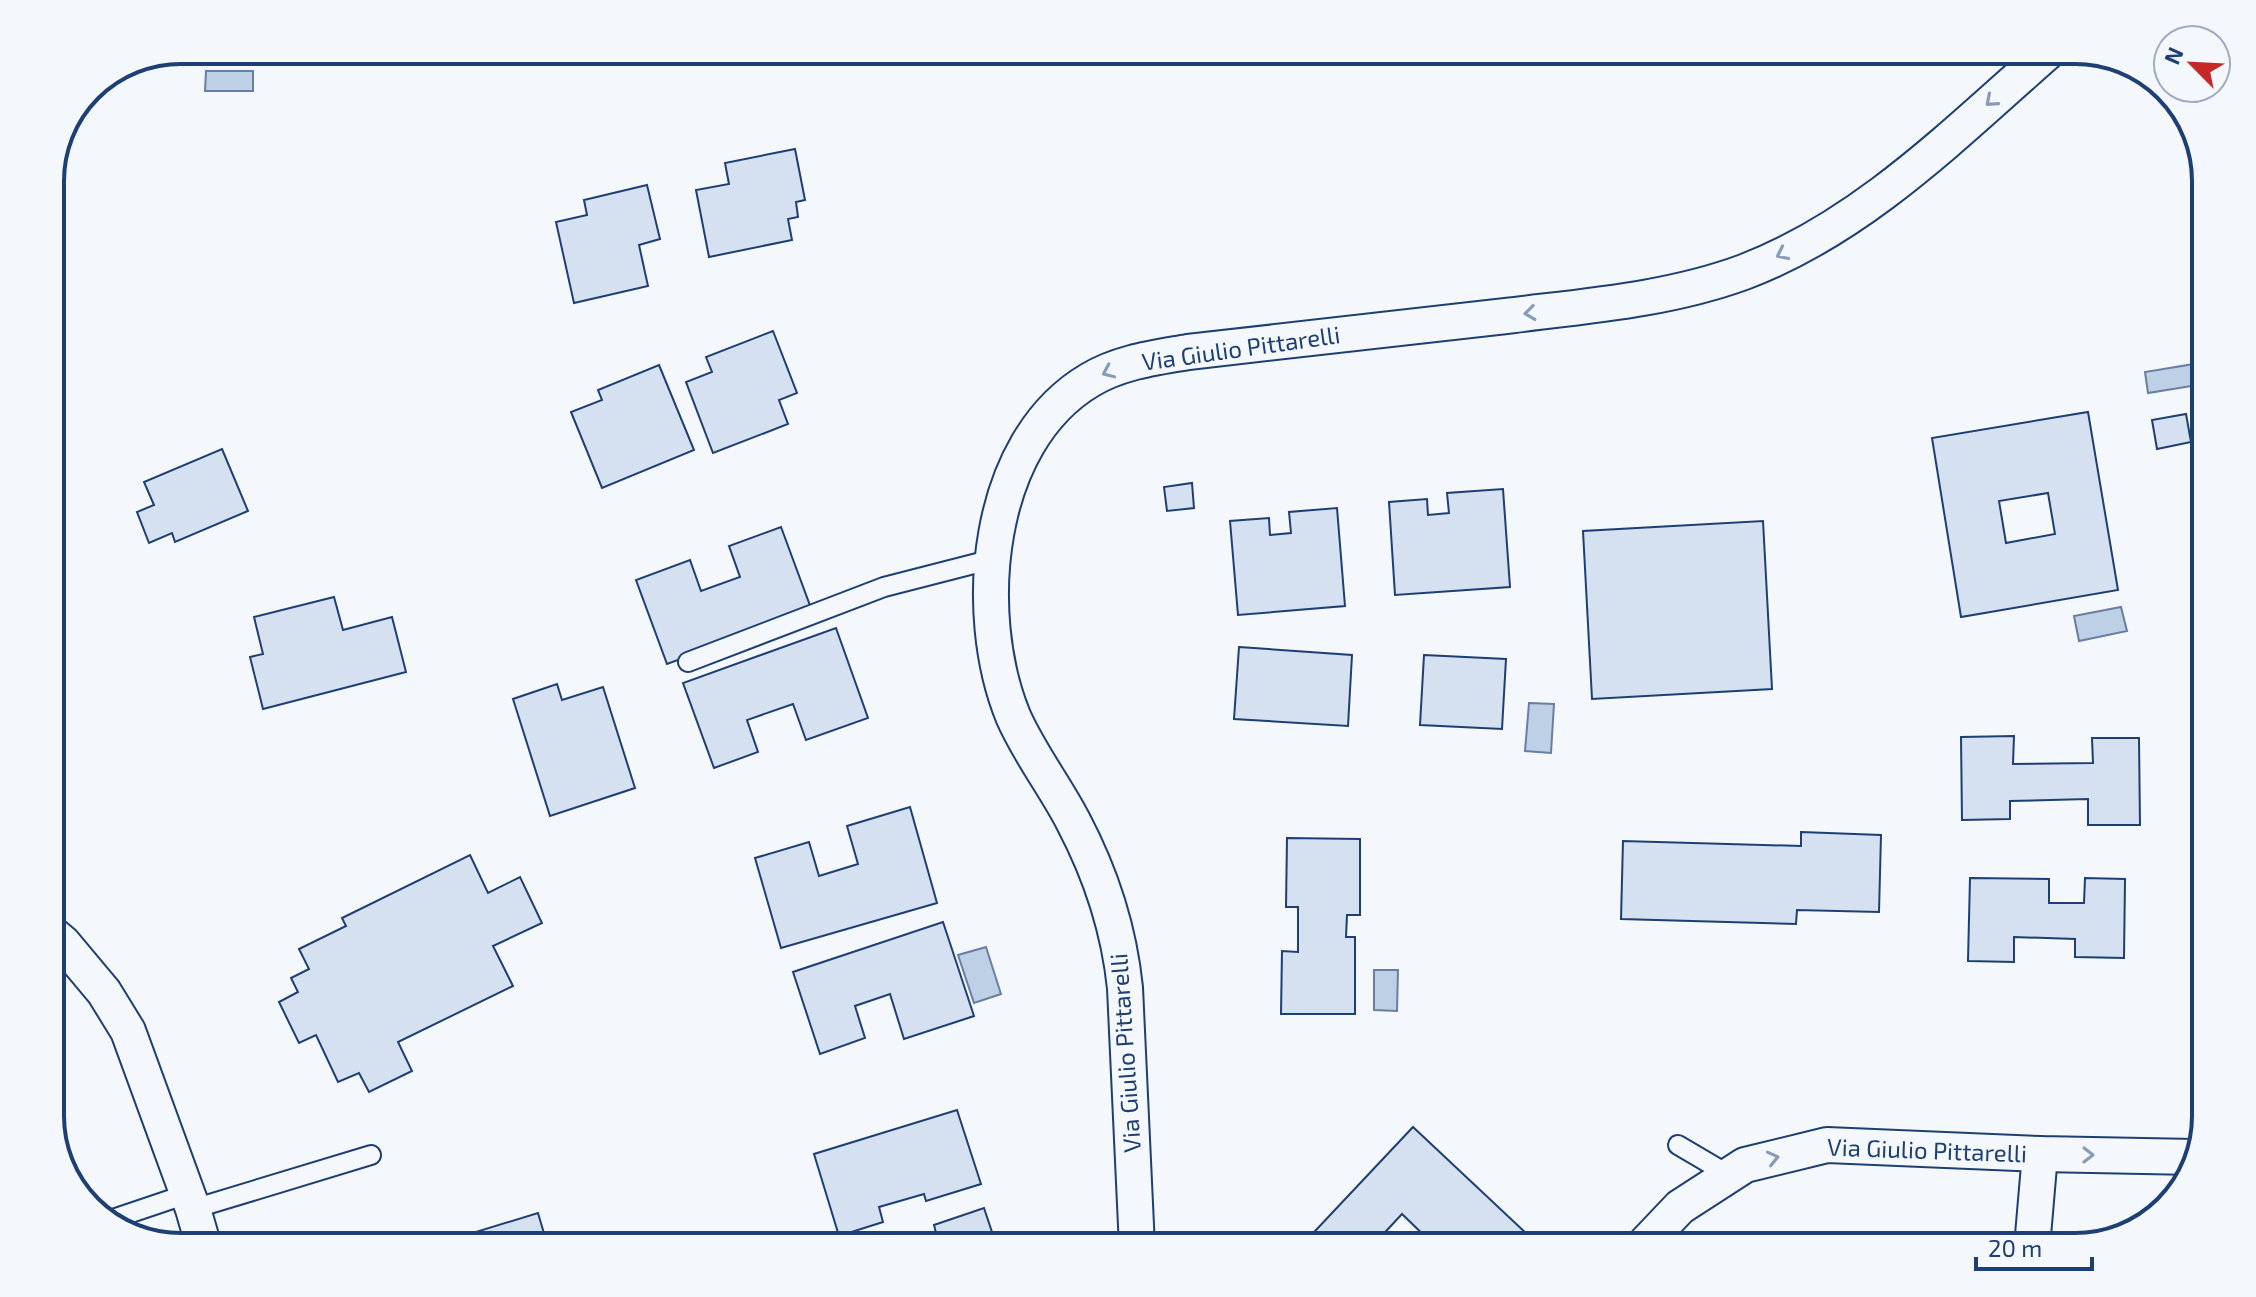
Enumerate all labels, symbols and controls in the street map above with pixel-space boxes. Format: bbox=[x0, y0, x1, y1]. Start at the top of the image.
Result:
north arrow bbox=[2152, 24, 2232, 104]
text: N bbox=[2158, 43, 2188, 68]
one-way arrow bbox=[1986, 92, 2001, 106]
one-way arrow bbox=[1776, 244, 1790, 260]
one-way arrow bbox=[1524, 304, 1537, 321]
street label: Via Giulio Pittarelli bbox=[1140, 319, 1342, 376]
one-way arrow bbox=[1101, 362, 1116, 378]
street label: Via Giulio Pittarelli bbox=[1103, 952, 1146, 1154]
street label: Via Giulio Pittarelli bbox=[1827, 1132, 2027, 1167]
one-way arrow bbox=[2082, 1146, 2095, 1164]
one-way arrow bbox=[1766, 1150, 1780, 1167]
scale bar bbox=[1976, 1221, 2092, 1271]
text: 20 m bbox=[1988, 1233, 2042, 1262]

